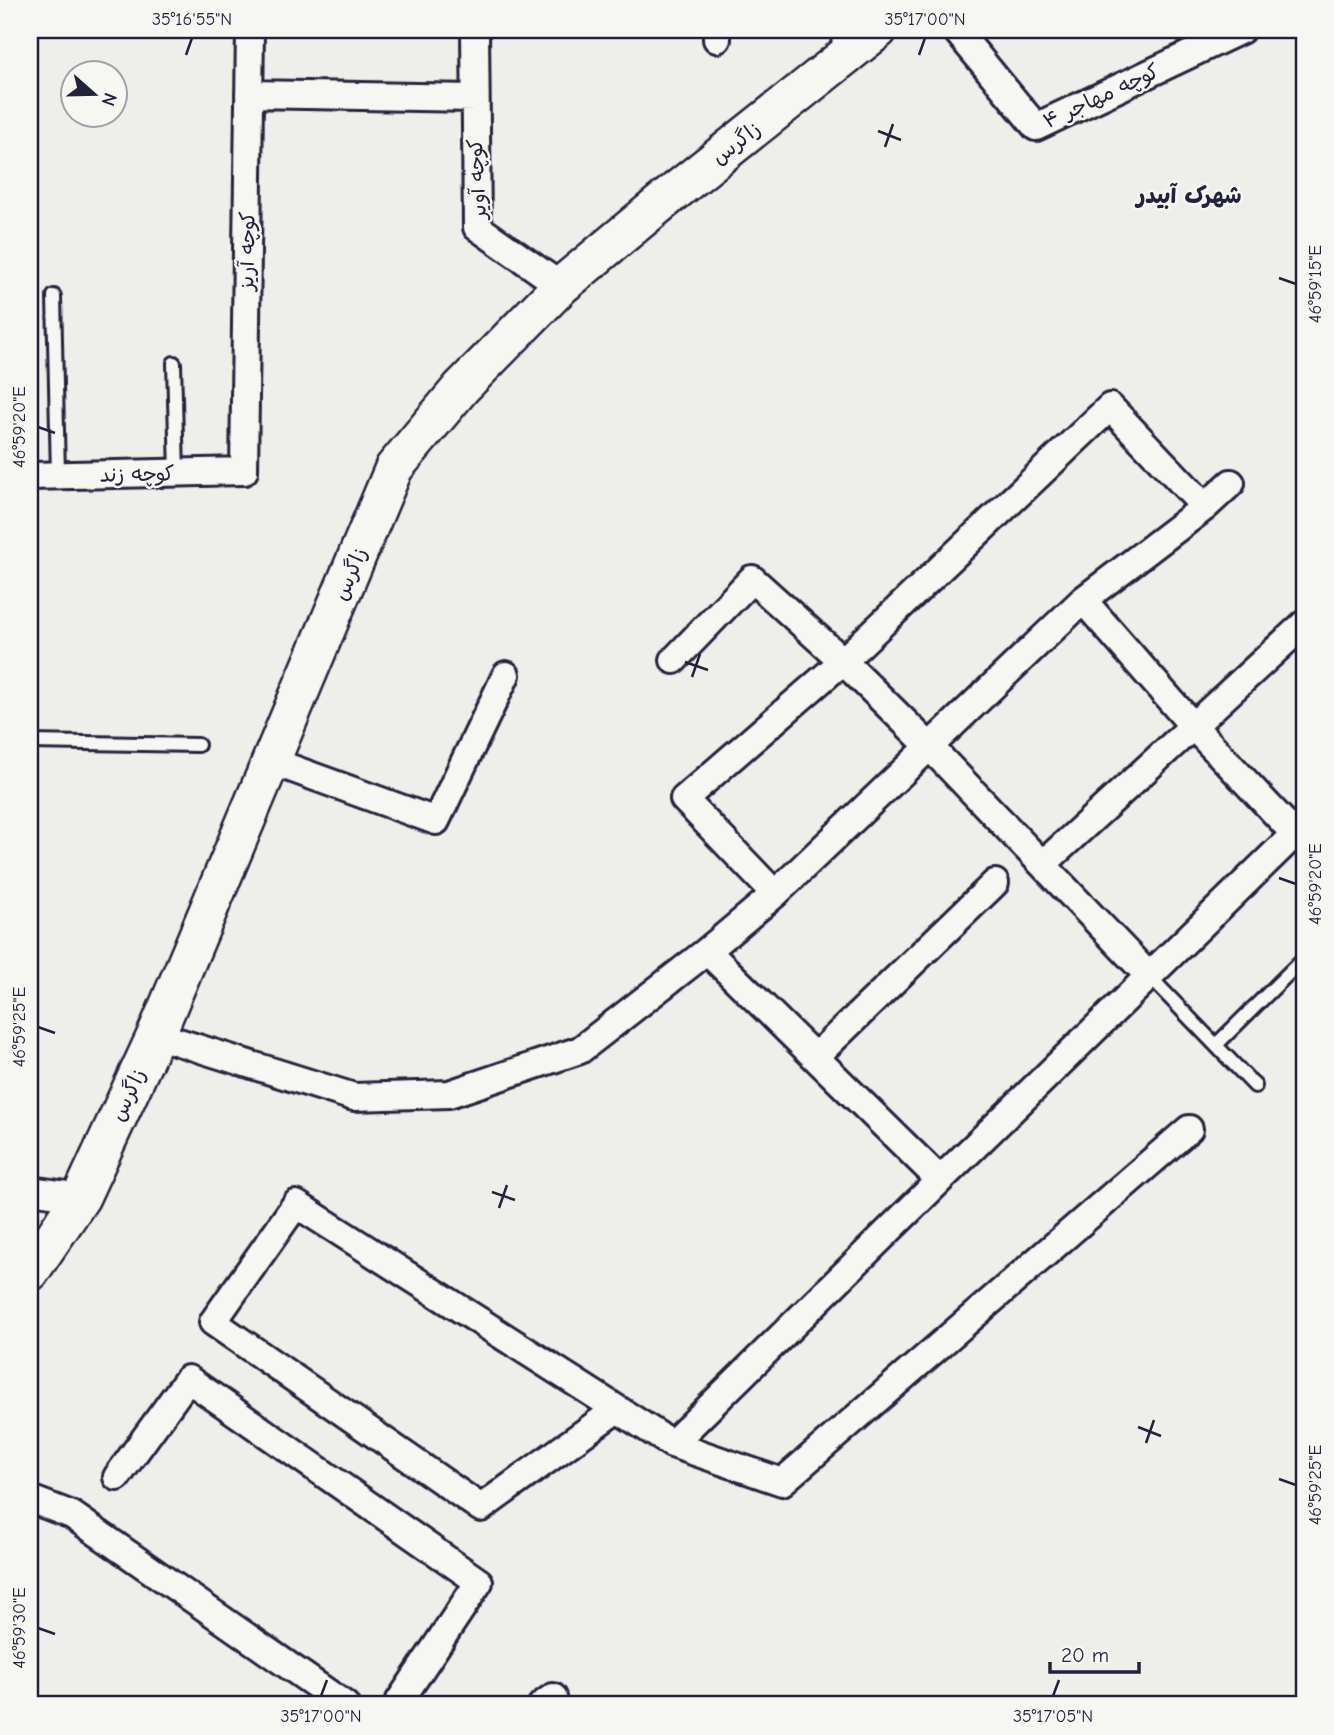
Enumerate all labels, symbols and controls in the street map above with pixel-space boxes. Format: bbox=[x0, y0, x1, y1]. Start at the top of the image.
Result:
text: 35°16'55"N bbox=[152, 9, 232, 30]
text: 35°17'00"N bbox=[884, 9, 966, 30]
street label: کوچه مهاجر ۴ bbox=[1039, 59, 1163, 134]
north arrow bbox=[60, 60, 130, 130]
text: N bbox=[97, 90, 121, 109]
street label: زاگرس bbox=[707, 117, 765, 169]
street label: کوچه آویر bbox=[463, 138, 492, 222]
district label: شهرک آبیدر bbox=[1134, 182, 1242, 209]
street label: کوچه آریز bbox=[234, 211, 261, 293]
text: 46°59'15"E bbox=[1305, 245, 1326, 323]
text: 46°59'20"E bbox=[9, 386, 30, 468]
street label: کوچه زند bbox=[99, 461, 175, 488]
street label: زاگرس bbox=[328, 544, 372, 604]
text: 46°59'20"E bbox=[1305, 843, 1326, 925]
text: 46°59'25"E bbox=[9, 986, 30, 1067]
street label: زاگرس bbox=[106, 1065, 150, 1125]
text: 46°59'25"E bbox=[1305, 1444, 1326, 1525]
text: 46°59'30"E bbox=[9, 1587, 30, 1669]
scale bar bbox=[1050, 1630, 1140, 1674]
text: 20 m bbox=[1061, 1643, 1109, 1667]
text: 35°17'00"N bbox=[280, 1706, 362, 1727]
text: 35°17'05"N bbox=[1013, 1706, 1093, 1727]

